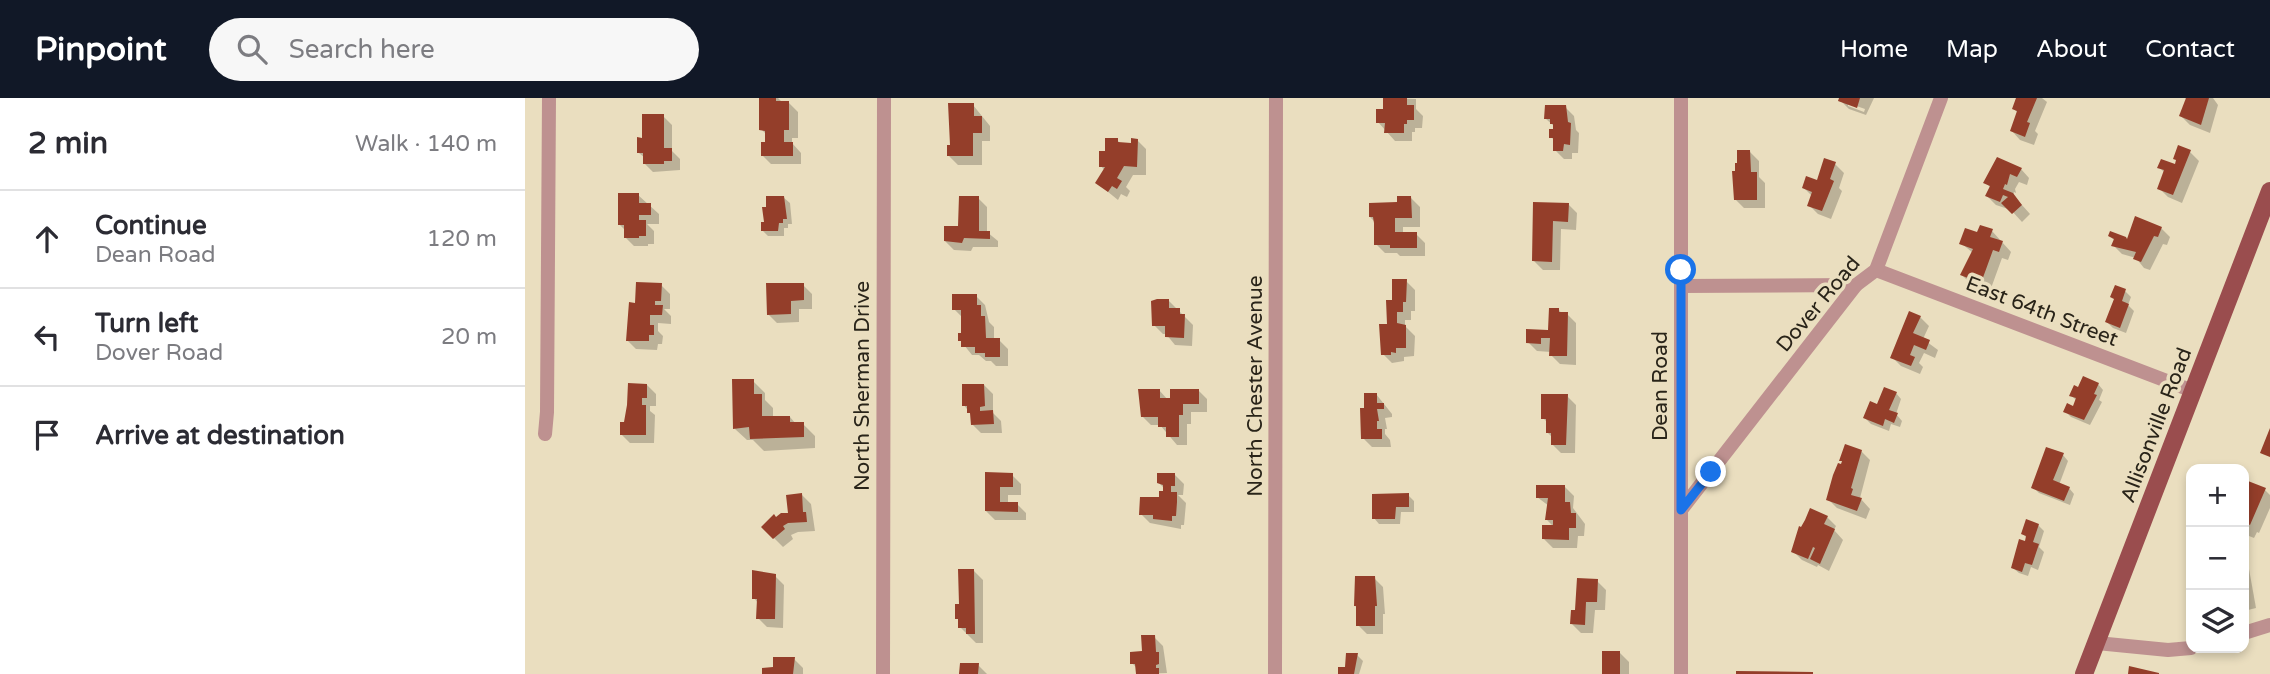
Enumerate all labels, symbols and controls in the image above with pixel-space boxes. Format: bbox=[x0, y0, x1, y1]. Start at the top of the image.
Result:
search box bbox=[209, 18, 699, 81]
text: Pinpoint bbox=[35, 30, 167, 69]
icon: search bbox=[233, 30, 271, 68]
text: Search here bbox=[289, 34, 435, 65]
text: Home bbox=[1840, 35, 1908, 64]
text: Map bbox=[1946, 35, 1998, 64]
text: About bbox=[2036, 35, 2107, 64]
text: Contact bbox=[2145, 35, 2235, 64]
text: 2 min bbox=[28, 125, 108, 162]
text: Walk · 140 m bbox=[355, 130, 497, 158]
text: Continue bbox=[95, 210, 207, 241]
icon: ahead bbox=[28, 220, 66, 258]
text: 120 m bbox=[427, 225, 497, 253]
text: Dean Road bbox=[95, 241, 216, 269]
street label: Dover Road bbox=[1771, 251, 1866, 357]
route start bbox=[1665, 254, 1696, 285]
street label: East 64th Street bbox=[1962, 271, 2122, 352]
street label: North Chester Avenue bbox=[1243, 275, 1268, 497]
street label: North Sherman Drive bbox=[850, 281, 875, 491]
text: Turn left bbox=[95, 308, 198, 339]
icon: left bbox=[28, 318, 66, 356]
text: 20 m bbox=[441, 323, 497, 351]
street label: Dean Road bbox=[1648, 331, 1673, 441]
text: Dover Road bbox=[95, 339, 223, 367]
street label: Allisonville Road bbox=[2115, 344, 2197, 506]
icon: arrive bbox=[28, 416, 66, 454]
text: Arrive at destination bbox=[95, 420, 345, 451]
route end bbox=[1695, 456, 1726, 487]
map controls bbox=[2186, 464, 2249, 653]
button: + bbox=[2186, 464, 2249, 527]
button: − bbox=[2186, 527, 2249, 590]
button: layers bbox=[2186, 590, 2249, 653]

